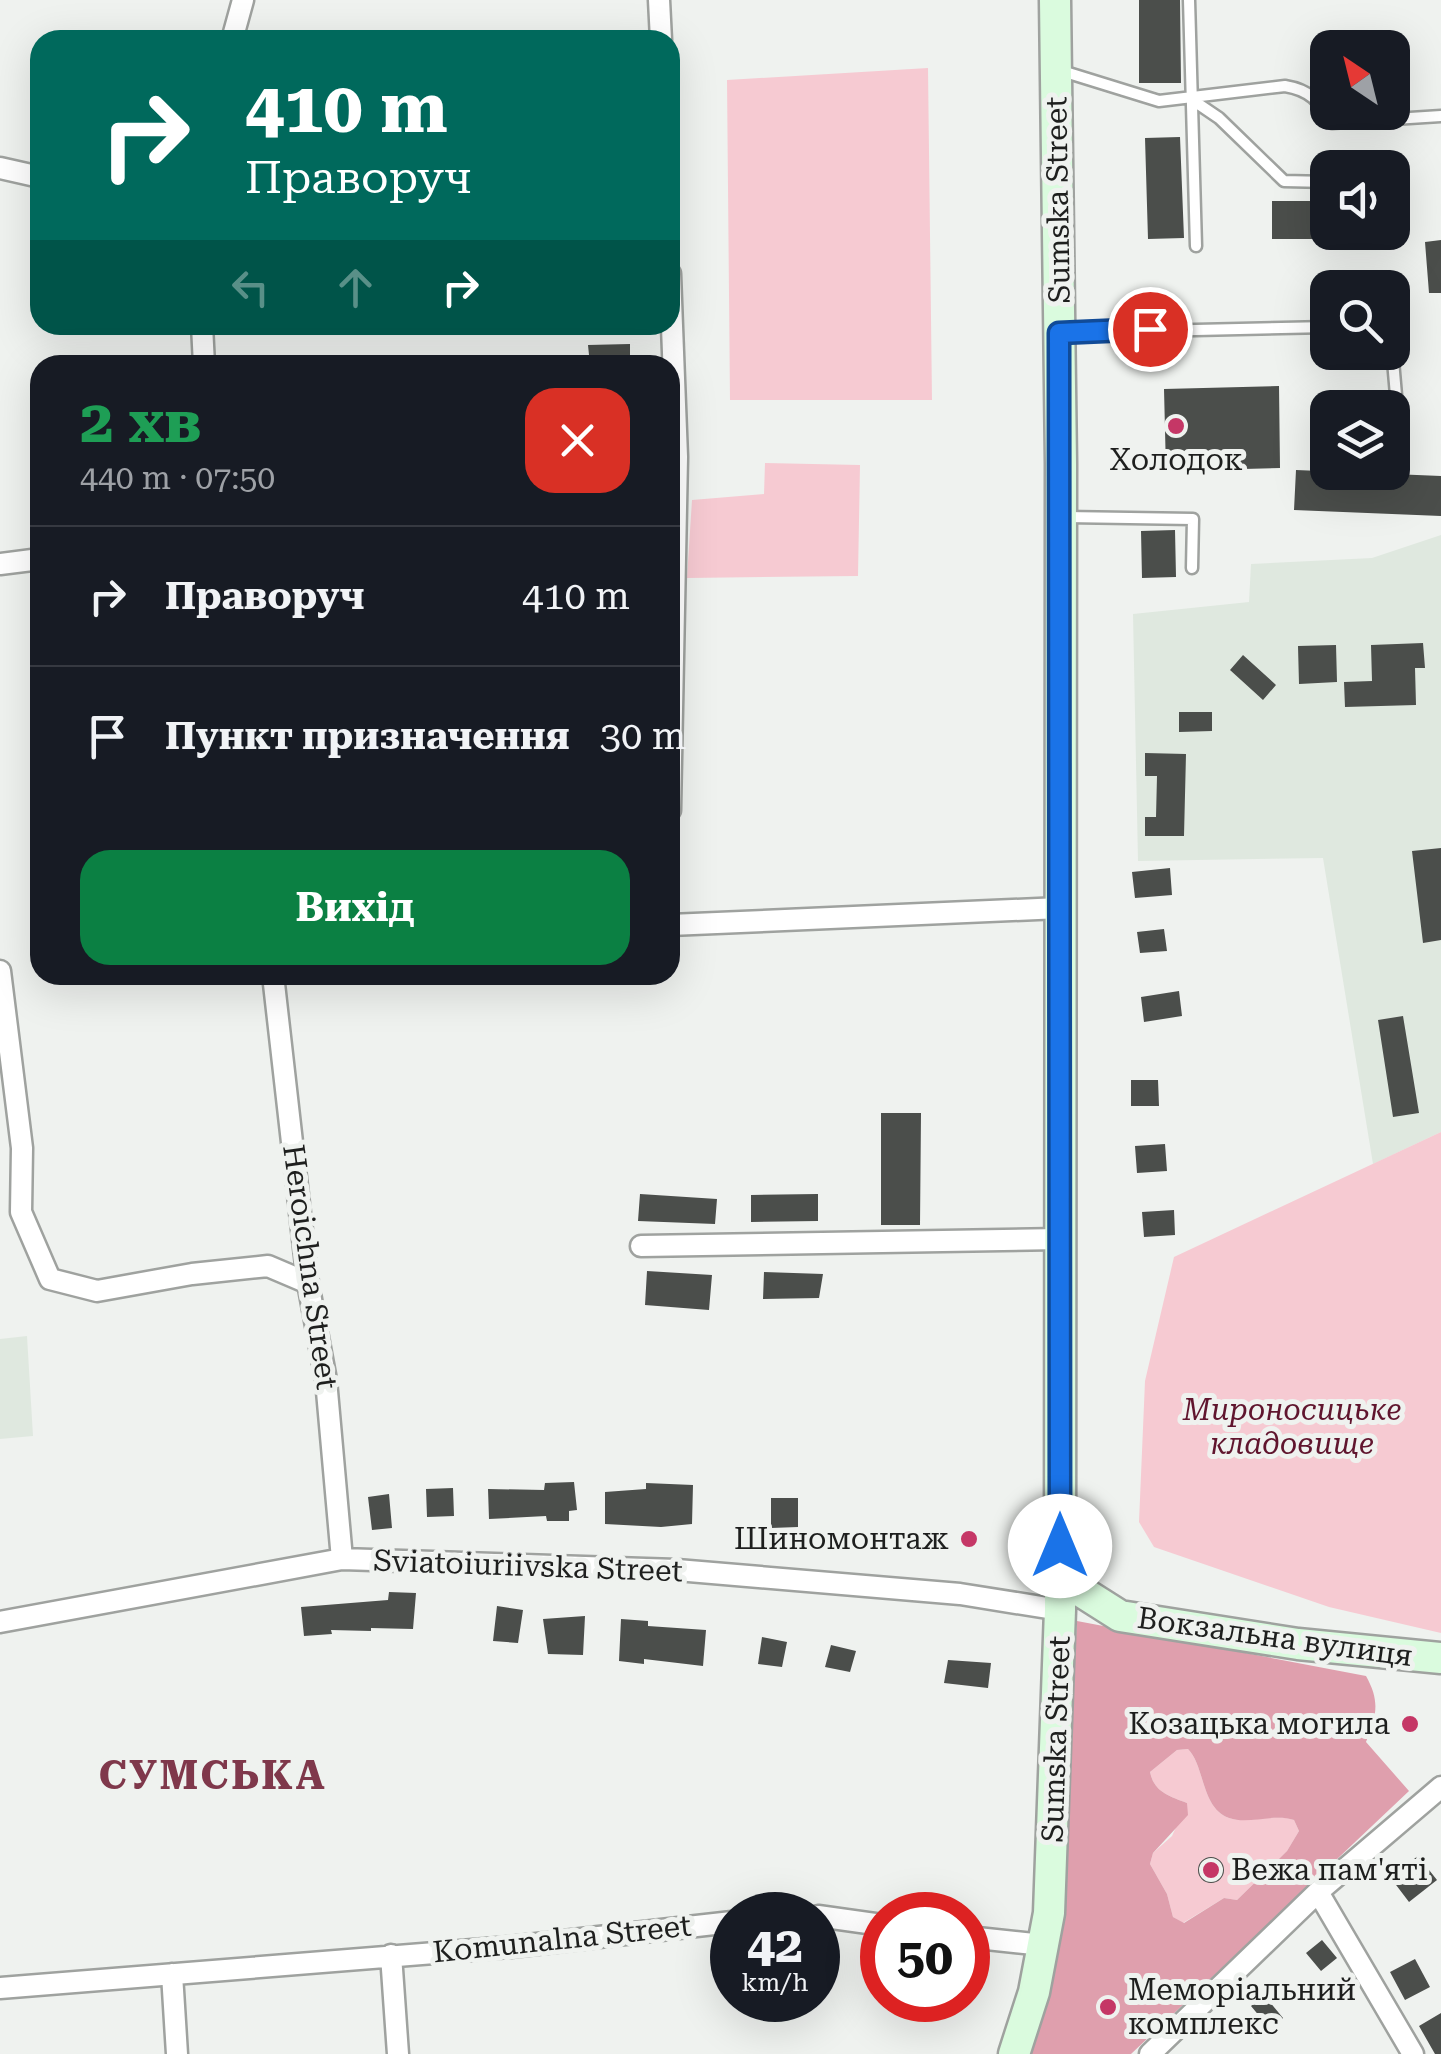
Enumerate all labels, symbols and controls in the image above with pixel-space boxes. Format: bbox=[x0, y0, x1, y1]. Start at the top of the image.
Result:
north arrow bbox=[1310, 30, 1410, 130]
map controls bbox=[1310, 30, 1410, 490]
text: 410 m bbox=[245, 67, 448, 149]
icon: right bbox=[80, 70, 210, 200]
street label: Sumska Street bbox=[1038, 96, 1077, 304]
button: sound bbox=[1310, 150, 1410, 250]
text: Праворуч bbox=[245, 151, 472, 204]
icon: left bbox=[223, 260, 278, 315]
icon: ahead bbox=[328, 260, 383, 315]
icon: right bbox=[433, 260, 488, 315]
button: search bbox=[1310, 270, 1410, 370]
pin bbox=[1108, 287, 1193, 372]
icon: arrive bbox=[1123, 302, 1178, 357]
text: 2 хв bbox=[80, 386, 202, 457]
button: close bbox=[525, 388, 630, 493]
button: layers bbox=[1310, 390, 1410, 490]
marker: Холодок bbox=[1165, 415, 1187, 437]
place label: Холодок bbox=[1109, 442, 1243, 477]
text: 440 m · 07:50 bbox=[80, 459, 275, 497]
icon: right bbox=[80, 569, 135, 624]
text: Праворуч bbox=[165, 574, 364, 618]
text: 410 m bbox=[522, 574, 630, 618]
icon: arrive bbox=[80, 709, 135, 764]
text: Пункт призначення bbox=[165, 714, 570, 758]
text: 30 m bbox=[600, 714, 687, 758]
button: Вихід bbox=[80, 850, 630, 965]
street label: Heroichna Street bbox=[276, 1142, 345, 1391]
park label: Мироносицьке кладовище bbox=[1182, 1392, 1401, 1461]
position arrow bbox=[1008, 1494, 1112, 1598]
place label: Шиномонтаж bbox=[734, 1521, 949, 1556]
marker: Шиномонтаж bbox=[958, 1528, 980, 1550]
street label: Sviatoiuriivska Street bbox=[373, 1543, 683, 1588]
street label: Вокзальна вулиця bbox=[1135, 1600, 1415, 1673]
street label: Sumska Street bbox=[1034, 1635, 1077, 1843]
place label: Козацька могила bbox=[1128, 1706, 1390, 1741]
marker: Козацька могила bbox=[1399, 1713, 1421, 1735]
district label: СУМСЬКА bbox=[99, 1752, 327, 1799]
place label: Вежа пам'яті bbox=[1231, 1852, 1428, 1887]
marker: Вежа пам'яті bbox=[1200, 1859, 1222, 1881]
speed limit sign: 50 bbox=[860, 1892, 990, 2022]
street label: Komunalna Street bbox=[431, 1908, 693, 1969]
text: 42 bbox=[747, 1916, 803, 1974]
text: km/h bbox=[742, 1968, 808, 1997]
place label: Меморіальний комплекс bbox=[1128, 1972, 1356, 2041]
marker: Меморіальний комплекс bbox=[1097, 1996, 1119, 2018]

